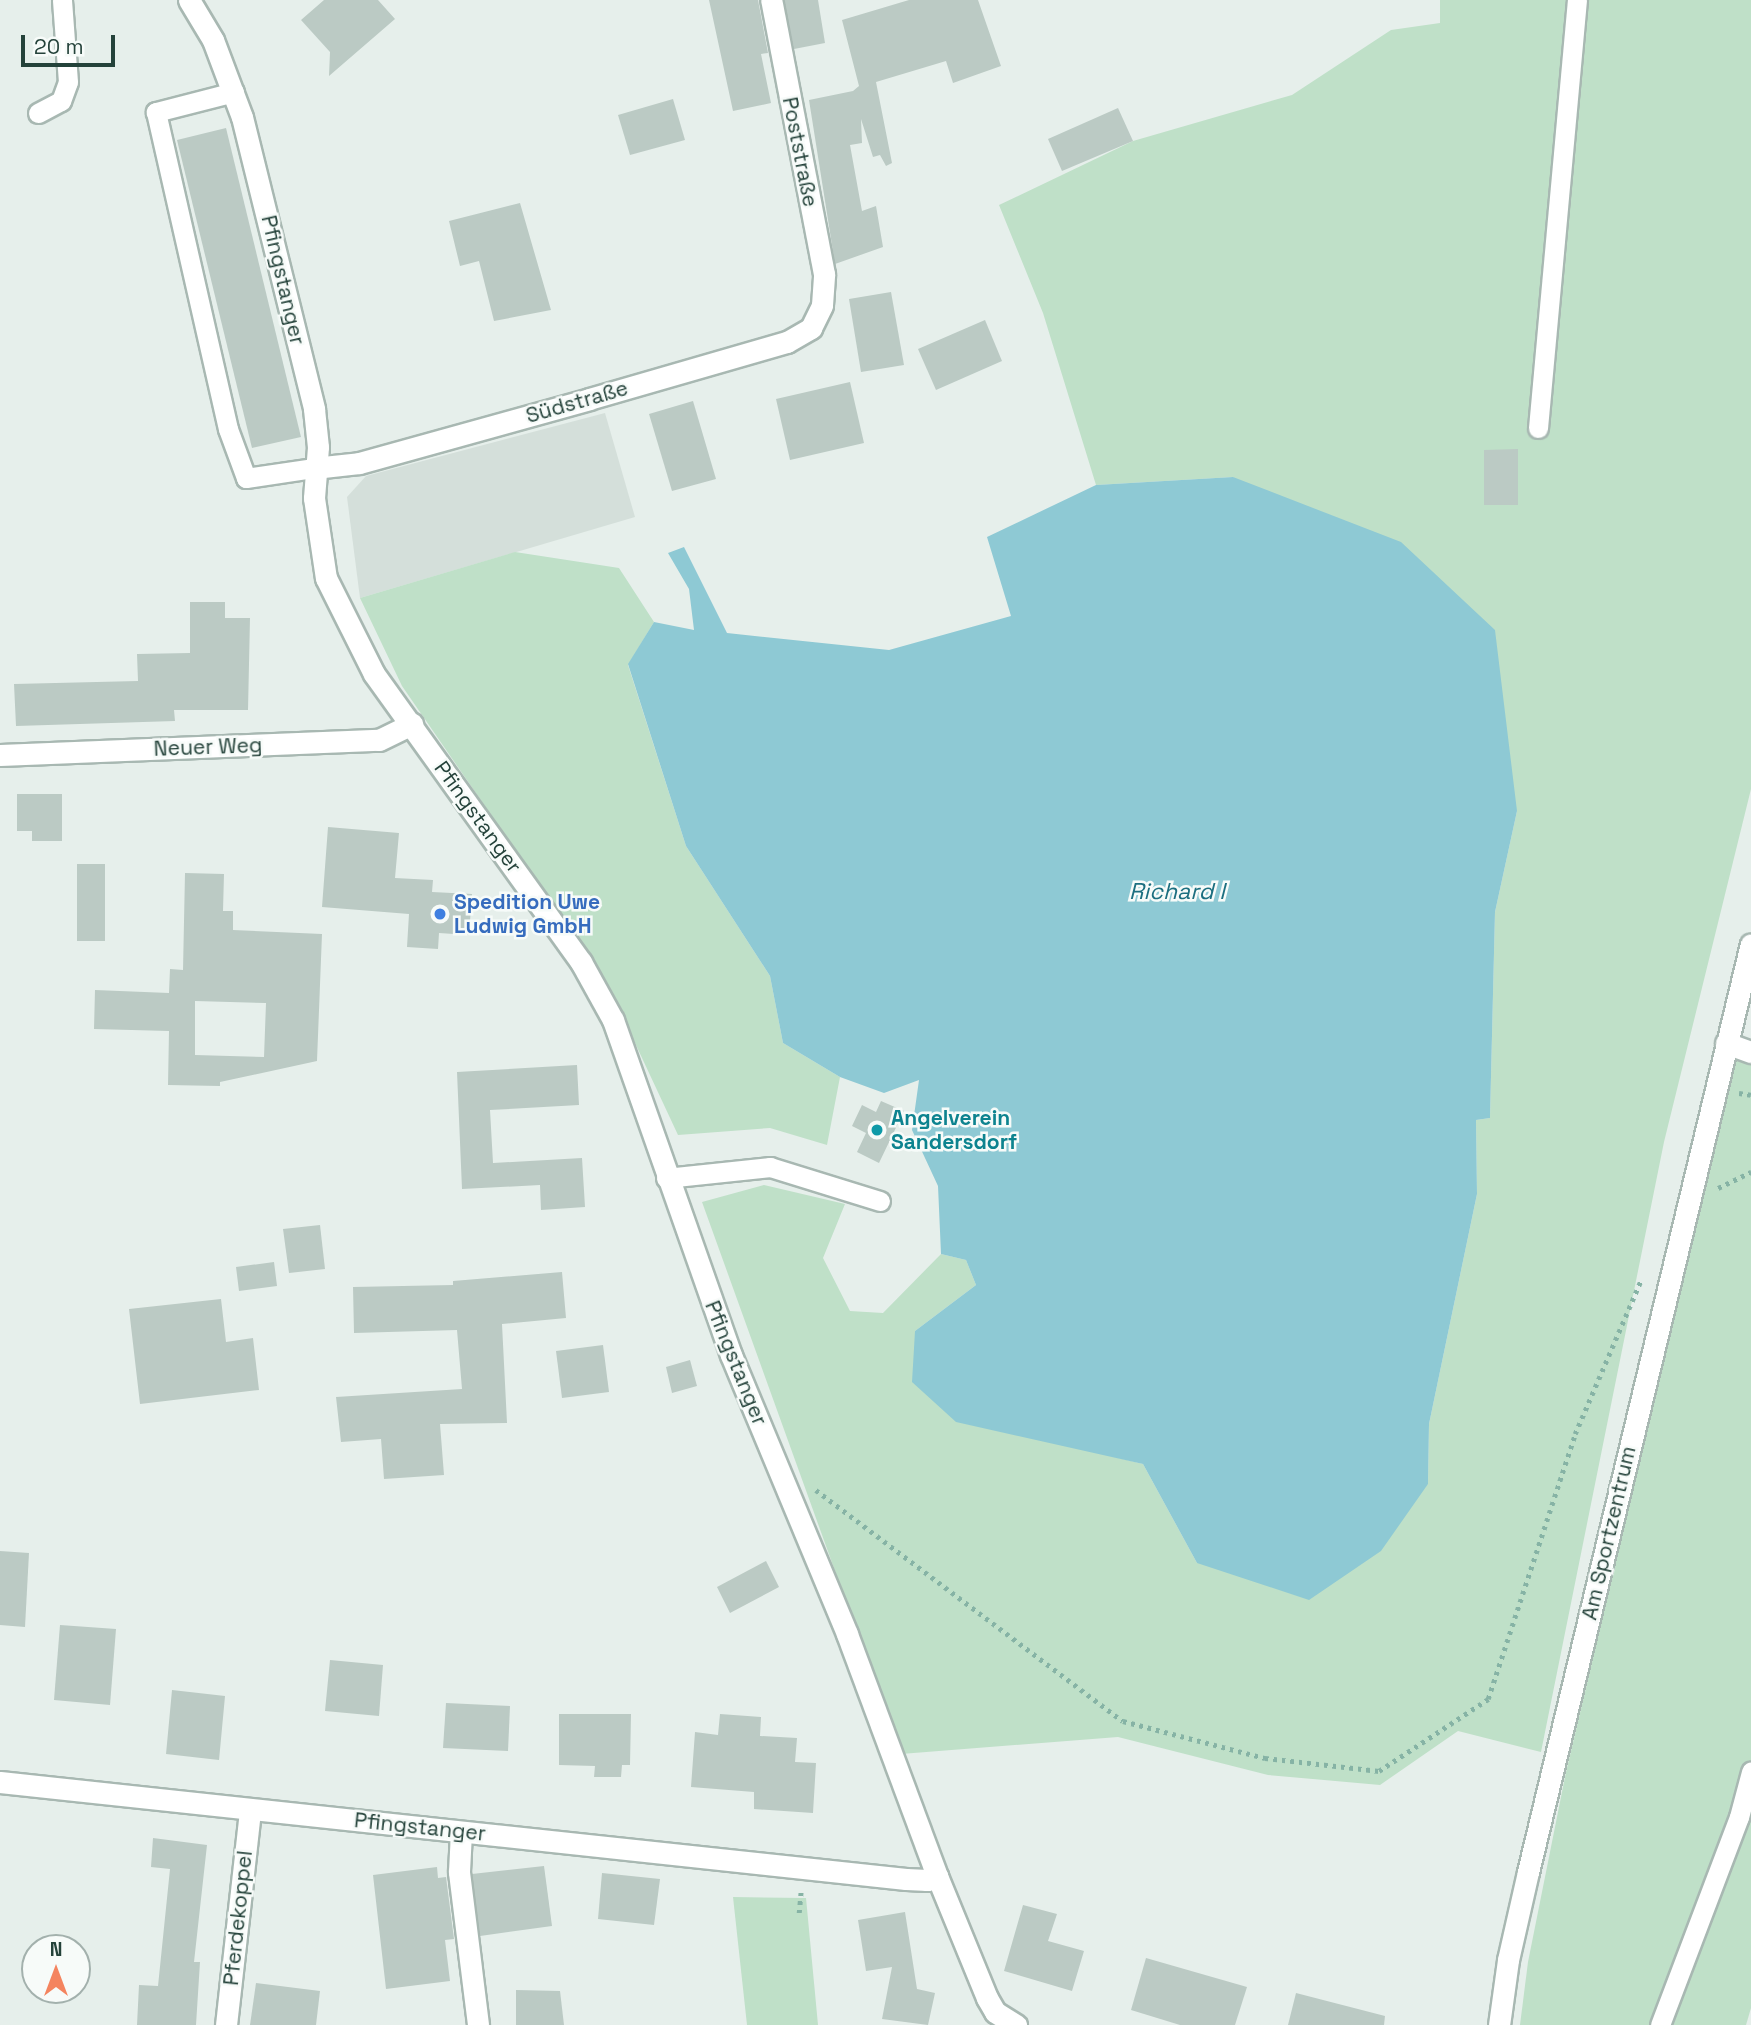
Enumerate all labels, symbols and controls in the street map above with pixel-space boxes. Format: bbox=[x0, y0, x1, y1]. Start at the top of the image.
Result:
scale bar bbox=[24, 21, 119, 65]
text: 20 m bbox=[34, 33, 84, 60]
street label: Poststraße bbox=[777, 95, 823, 209]
street label: Pfingstanger bbox=[256, 213, 310, 347]
street label: Südstraße bbox=[523, 375, 631, 429]
street label: Neuer Weg bbox=[153, 733, 263, 761]
street label: Pfingstanger bbox=[429, 756, 527, 878]
water label: Richard I bbox=[1129, 877, 1225, 905]
place label: Spedition Uwe Ludwig GmbH bbox=[454, 889, 600, 939]
marker: Spedition Uwe Ludwig GmbH bbox=[432, 906, 448, 922]
place label: Angelverein Sandersdorf bbox=[891, 1105, 1017, 1155]
marker: Angelverein Sandersdorf bbox=[869, 1122, 885, 1138]
street label: Pfingstanger bbox=[700, 1297, 772, 1429]
street label: Am Sportzentrum bbox=[1577, 1444, 1641, 1622]
street label: Pfingstanger bbox=[353, 1808, 487, 1846]
street label: Pferdekoppel bbox=[218, 1849, 258, 1987]
north arrow bbox=[21, 1934, 91, 2004]
text: N bbox=[50, 1937, 62, 1962]

